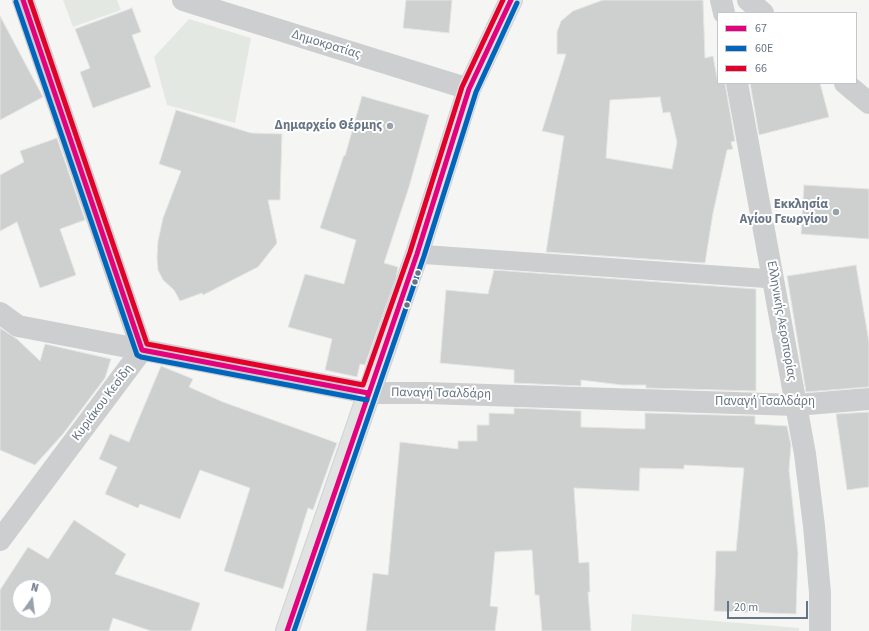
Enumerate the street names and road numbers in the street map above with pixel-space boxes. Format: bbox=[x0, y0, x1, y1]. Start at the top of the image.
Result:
street label: Δημοκρατίας bbox=[290, 27, 362, 63]
street label: Ελληνικής Αεροπορίας bbox=[763, 260, 799, 382]
street label: Κυριάκου Κεσίδη bbox=[69, 362, 137, 444]
street label: Παναγή Τσαλδάρη bbox=[391, 385, 491, 403]
street label: Παναγή Τσαλδάρη bbox=[715, 394, 815, 410]

